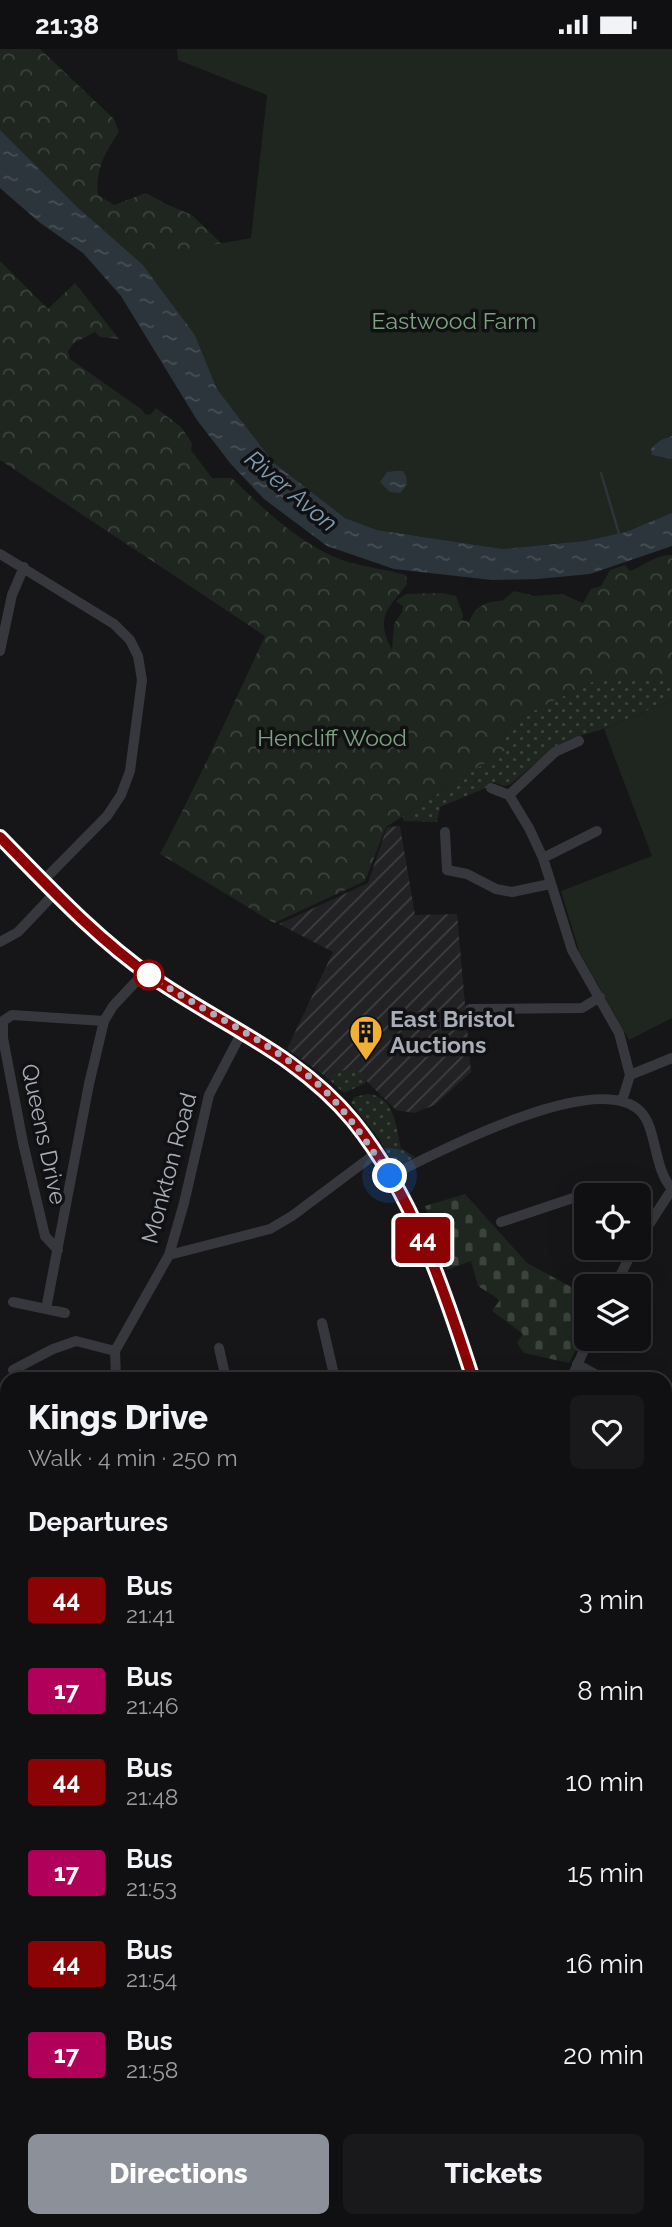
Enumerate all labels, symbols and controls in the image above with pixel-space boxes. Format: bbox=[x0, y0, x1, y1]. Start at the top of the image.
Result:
text: 21:38 bbox=[35, 10, 99, 40]
park label: Eastwood Farm bbox=[372, 307, 536, 334]
water label: River Avon bbox=[239, 444, 343, 537]
park label: Hencliff Wood bbox=[257, 724, 407, 751]
unlabelled marker bbox=[134, 960, 164, 990]
place label: East Bristol Auctions bbox=[390, 1005, 515, 1058]
building icon: East Bristol Auctions bbox=[347, 1013, 385, 1062]
street label: Queens Drive bbox=[16, 1061, 73, 1207]
street label: Monkton Road bbox=[135, 1090, 202, 1246]
your location bbox=[372, 1158, 407, 1193]
map controls bbox=[574, 1183, 651, 1351]
button: locate bbox=[574, 1183, 651, 1260]
line badge: 44 bbox=[392, 1217, 454, 1263]
text: 44 bbox=[409, 1225, 437, 1254]
button: layers bbox=[574, 1274, 651, 1351]
button: heart bbox=[570, 1395, 644, 1469]
text: Kings Drive bbox=[28, 1398, 208, 1437]
text: Walk · 4 min · 250 m bbox=[28, 1444, 238, 1471]
text: Departures bbox=[28, 1507, 168, 1537]
text: Bus bbox=[126, 1571, 173, 1601]
text: 44 bbox=[53, 1585, 80, 1614]
text: 3 min bbox=[579, 1585, 644, 1615]
text: 21:41 bbox=[126, 1601, 175, 1628]
text: Bus bbox=[126, 1662, 173, 1692]
text: 17 bbox=[54, 1676, 79, 1705]
text: 8 min bbox=[577, 1676, 644, 1706]
text: 21:46 bbox=[126, 1692, 179, 1719]
text: Bus bbox=[126, 1753, 173, 1783]
text: 44 bbox=[53, 1767, 80, 1796]
text: 10 min bbox=[566, 1767, 644, 1797]
text: 21:48 bbox=[126, 1783, 178, 1810]
text: Bus bbox=[126, 1844, 173, 1874]
text: 17 bbox=[54, 1858, 79, 1887]
text: 15 min bbox=[567, 1858, 644, 1888]
text: 21:53 bbox=[126, 1874, 177, 1901]
text: Bus bbox=[126, 1935, 173, 1965]
text: 44 bbox=[53, 1949, 80, 1978]
text: 16 min bbox=[566, 1949, 644, 1979]
text: 21:54 bbox=[126, 1965, 177, 1992]
text: Bus bbox=[126, 2026, 173, 2056]
text: 17 bbox=[54, 2040, 79, 2069]
text: 20 min bbox=[563, 2040, 644, 2070]
text: 21:58 bbox=[126, 2056, 178, 2083]
button: Directions bbox=[28, 2134, 329, 2214]
button: Tickets bbox=[343, 2134, 644, 2214]

